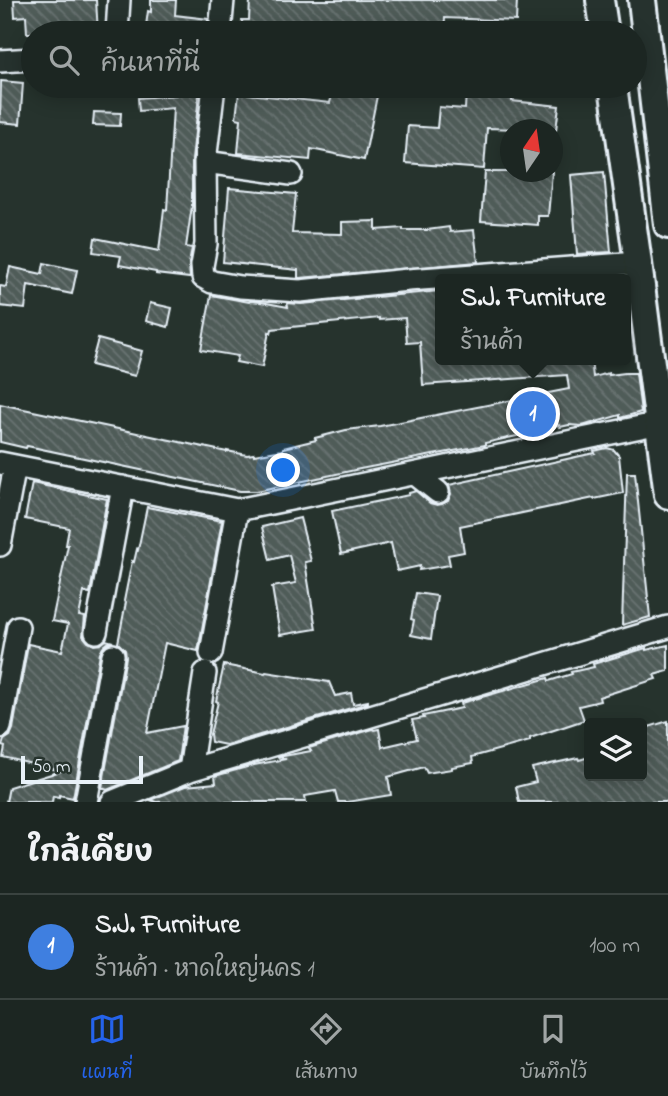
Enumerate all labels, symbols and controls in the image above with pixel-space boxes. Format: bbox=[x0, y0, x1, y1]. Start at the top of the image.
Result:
search box bbox=[21, 21, 647, 98]
icon: search bbox=[45, 41, 83, 79]
text: ค้นหาที่นี่ bbox=[101, 46, 200, 84]
north arrow bbox=[500, 119, 563, 182]
popup bbox=[435, 274, 631, 365]
text: S.J. Furniture bbox=[460, 280, 606, 318]
text: ร้านค้า bbox=[460, 327, 523, 360]
pin: 1 bbox=[510, 388, 556, 440]
your location bbox=[266, 453, 300, 487]
map controls bbox=[584, 718, 647, 781]
button: layers bbox=[584, 718, 647, 781]
scale bar bbox=[21, 753, 144, 785]
text: 50 m bbox=[32, 754, 71, 781]
text: ใกล้เคียง bbox=[28, 832, 153, 876]
text: S.J. Furniture bbox=[95, 907, 240, 945]
text: 1 bbox=[47, 930, 55, 963]
text: 100 m bbox=[589, 930, 640, 963]
text: ร้านค้า · หาดใหญ่นคร 1 bbox=[95, 954, 315, 987]
tab: แผนที่ bbox=[81, 1010, 132, 1087]
tab: เส้นทาง bbox=[295, 1010, 358, 1087]
tab: บันทึกไว้ bbox=[520, 1010, 587, 1087]

